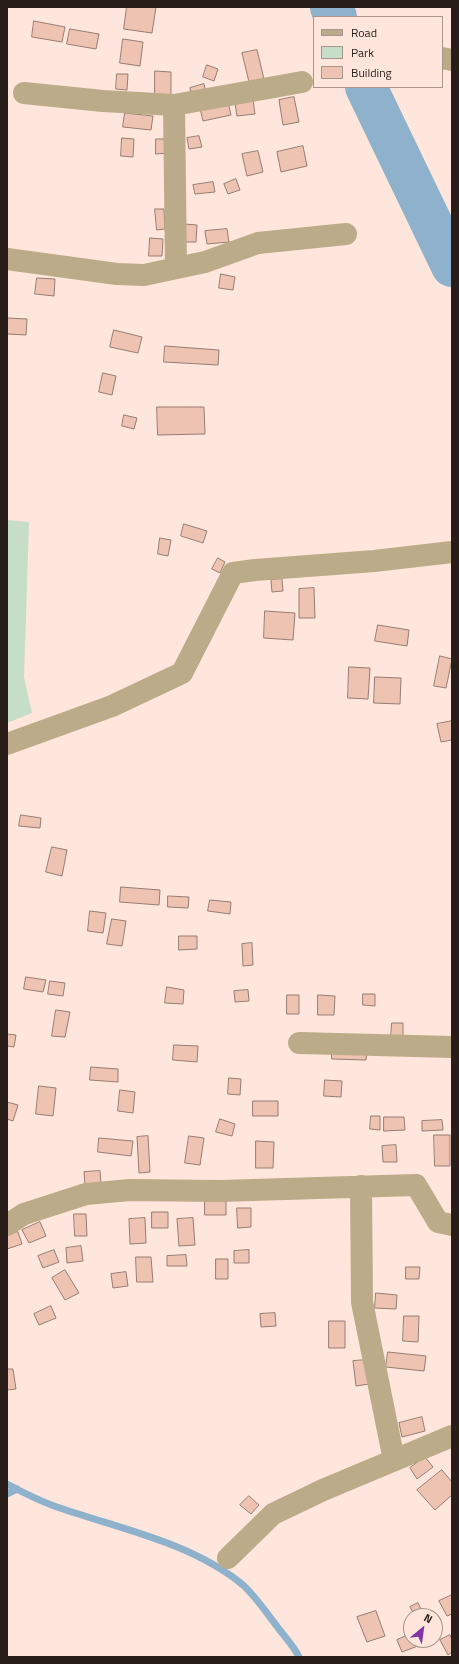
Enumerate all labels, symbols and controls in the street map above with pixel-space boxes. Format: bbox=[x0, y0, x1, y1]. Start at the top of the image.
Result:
legend bbox=[313, 16, 443, 88]
text: Road bbox=[351, 23, 377, 42]
text: Park bbox=[351, 43, 374, 62]
text: Building bbox=[351, 63, 392, 82]
north arrow bbox=[403, 1608, 443, 1648]
text: N bbox=[421, 1610, 436, 1627]

